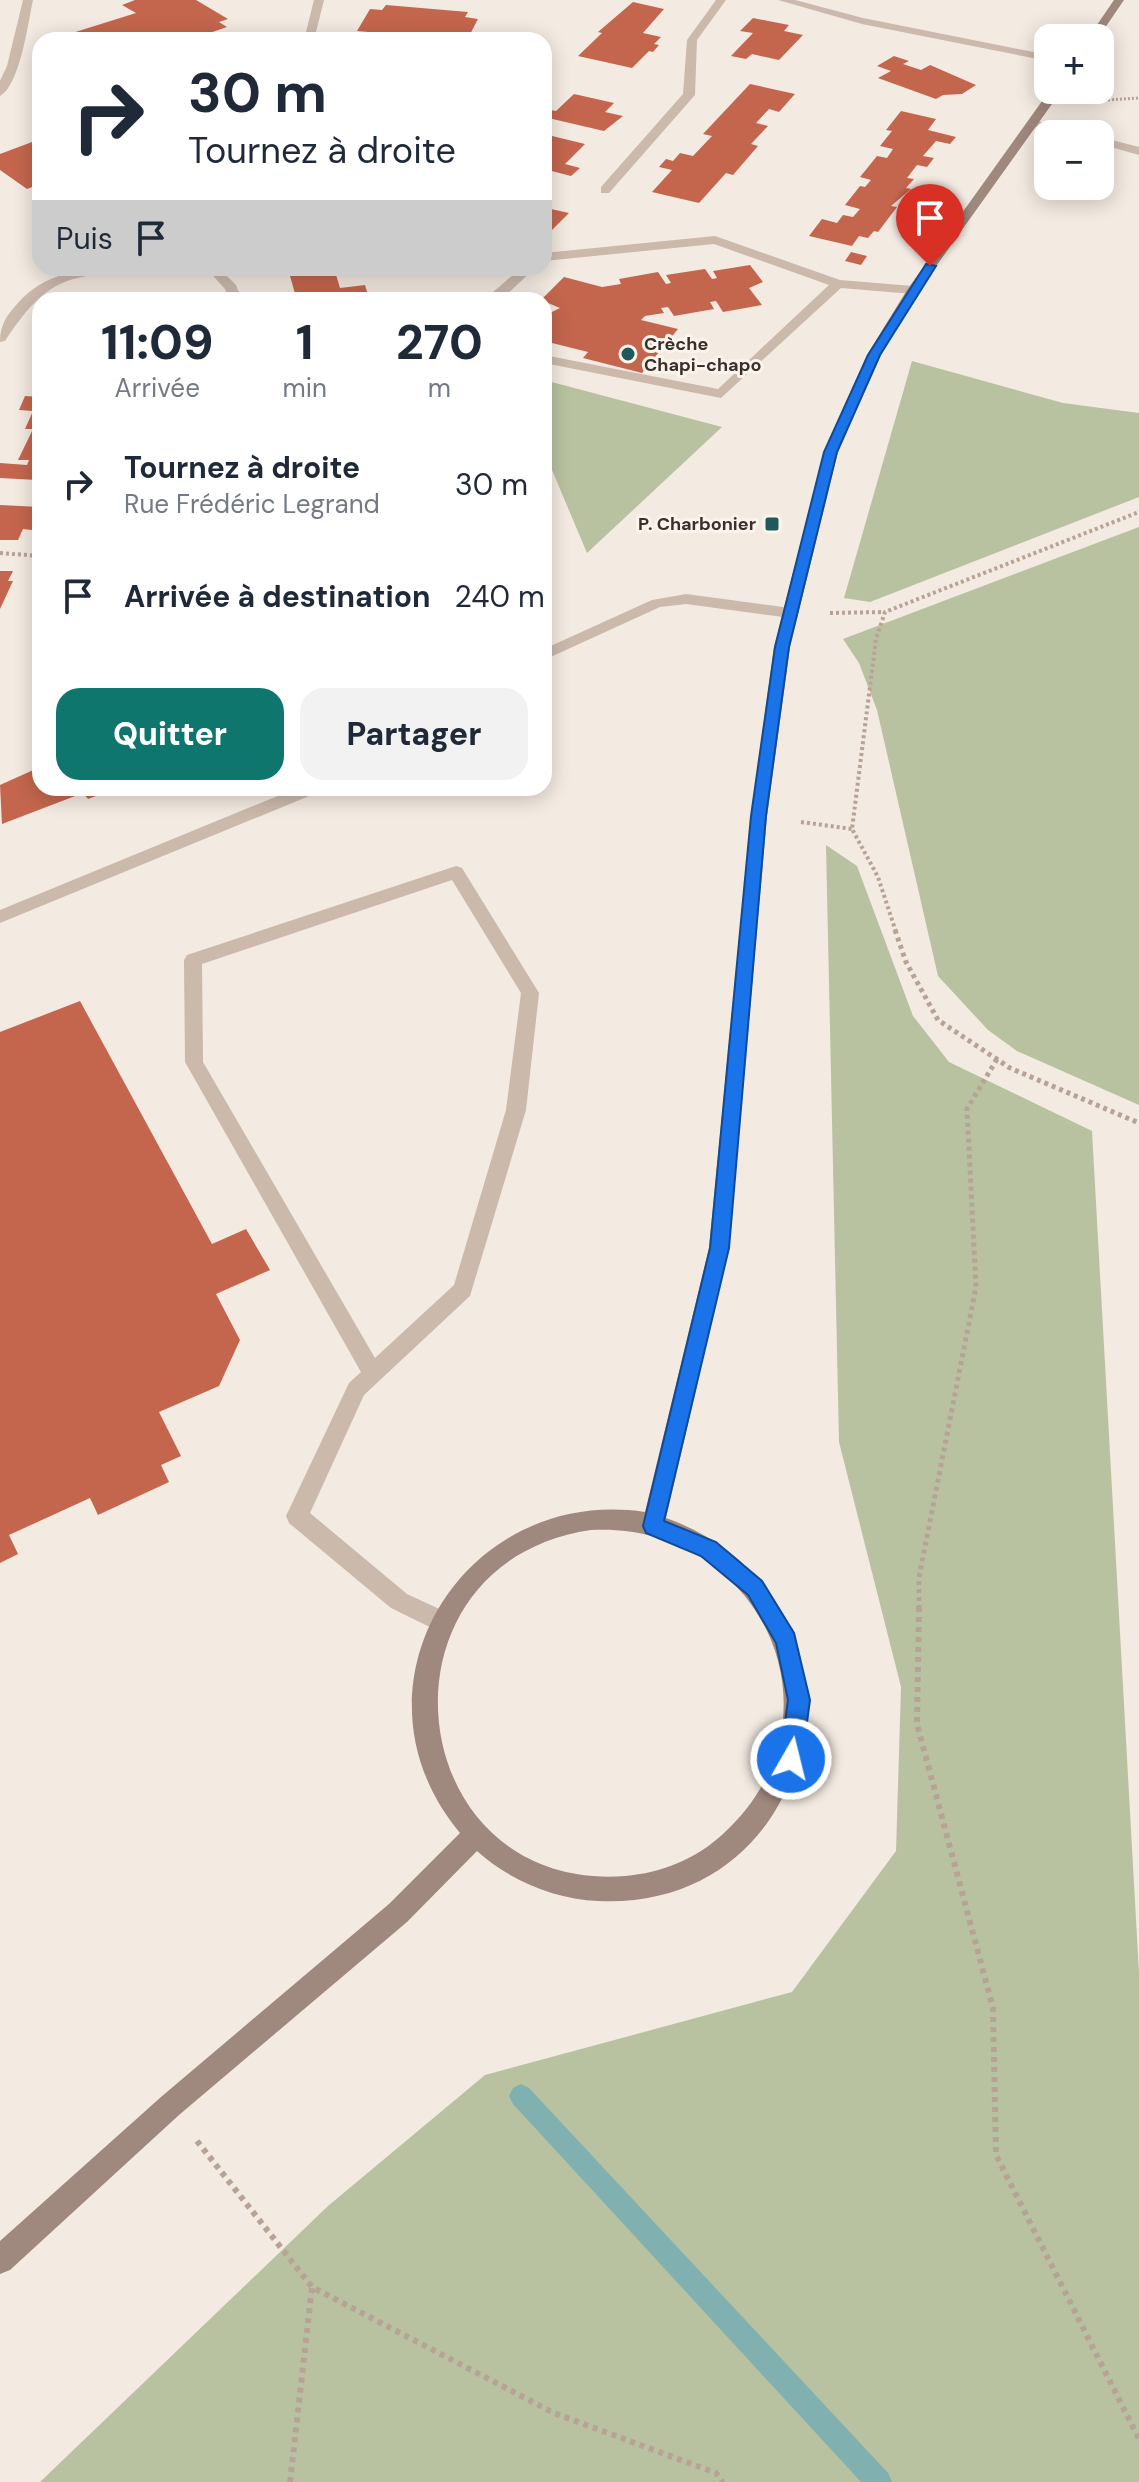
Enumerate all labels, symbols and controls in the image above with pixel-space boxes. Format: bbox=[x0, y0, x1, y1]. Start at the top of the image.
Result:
map controls bbox=[1034, 24, 1114, 200]
button: + bbox=[1034, 24, 1114, 104]
text: 30 m bbox=[188, 56, 327, 129]
icon: right bbox=[56, 64, 160, 168]
button: − bbox=[1034, 120, 1114, 200]
text: Tournez à droite bbox=[188, 127, 456, 174]
pin bbox=[896, 184, 964, 266]
icon: arrive bbox=[908, 196, 952, 240]
icon: arrive bbox=[129, 216, 173, 260]
text: Puis bbox=[56, 219, 113, 258]
text: 11:09 bbox=[101, 311, 213, 374]
text: 1 bbox=[296, 311, 314, 374]
text: 270 bbox=[396, 311, 483, 374]
place label: Crèche Chapi-chapo bbox=[644, 332, 761, 377]
marker: Crèche Chapi-chapo bbox=[619, 345, 637, 363]
text: Arrivée bbox=[115, 371, 200, 405]
text: min bbox=[283, 371, 327, 405]
text: m bbox=[428, 371, 451, 405]
text: Tournez à droite bbox=[124, 448, 360, 487]
icon: right bbox=[56, 462, 100, 506]
text: 30 m bbox=[455, 465, 528, 504]
text: Rue Frédéric Legrand bbox=[124, 487, 380, 521]
place label: P. Charbonier bbox=[638, 512, 756, 536]
marker: P. Charbonier bbox=[763, 515, 781, 533]
icon: arrive bbox=[56, 574, 100, 618]
text: Arrivée à destination bbox=[124, 577, 430, 616]
text: 240 m bbox=[454, 577, 545, 616]
button: Quitter bbox=[56, 688, 284, 780]
button: Partager bbox=[300, 688, 528, 780]
position arrow bbox=[749, 1717, 833, 1801]

